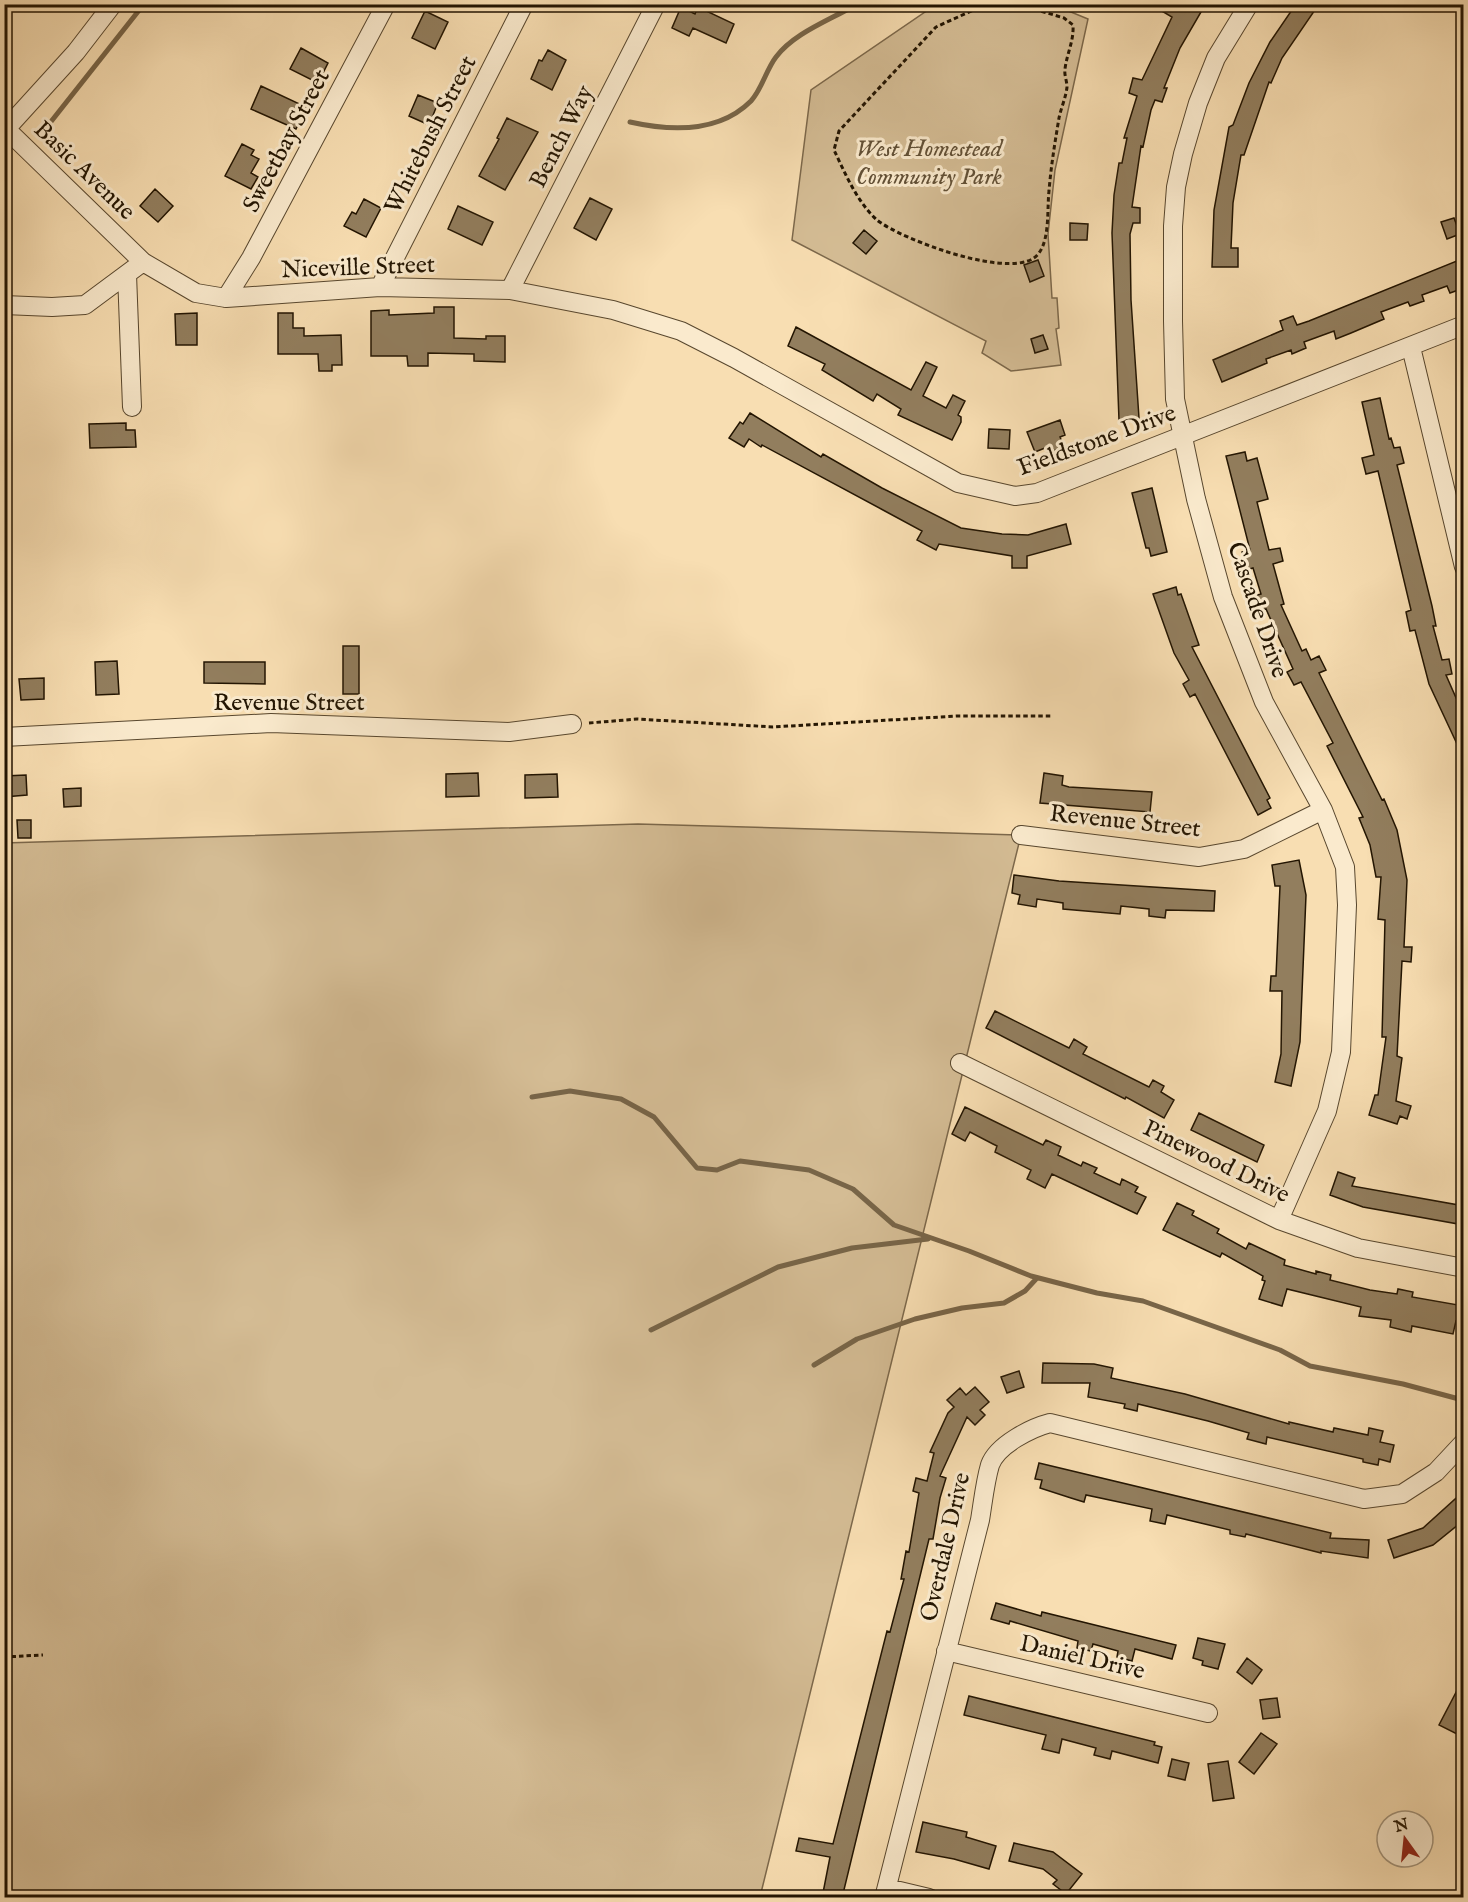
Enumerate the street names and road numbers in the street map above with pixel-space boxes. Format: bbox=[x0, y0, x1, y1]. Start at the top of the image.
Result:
street label: Whitebush Street bbox=[378, 51, 484, 219]
street label: Sweetbay Street bbox=[236, 64, 338, 218]
street label: Bench Way bbox=[523, 80, 601, 194]
street label: Basic Avenue bbox=[27, 115, 141, 227]
street label: Niceville Street bbox=[280, 250, 436, 286]
street label: Fieldstone Drive bbox=[1014, 398, 1180, 484]
street label: Cascade Drive bbox=[1219, 538, 1295, 682]
street label: Revenue Street bbox=[213, 688, 365, 719]
street label: Revenue Street bbox=[1048, 799, 1202, 845]
street label: Pinewood Drive bbox=[1138, 1113, 1294, 1211]
street label: Overdale Drive bbox=[914, 1469, 978, 1625]
street label: Daniel Drive bbox=[1016, 1629, 1148, 1687]

